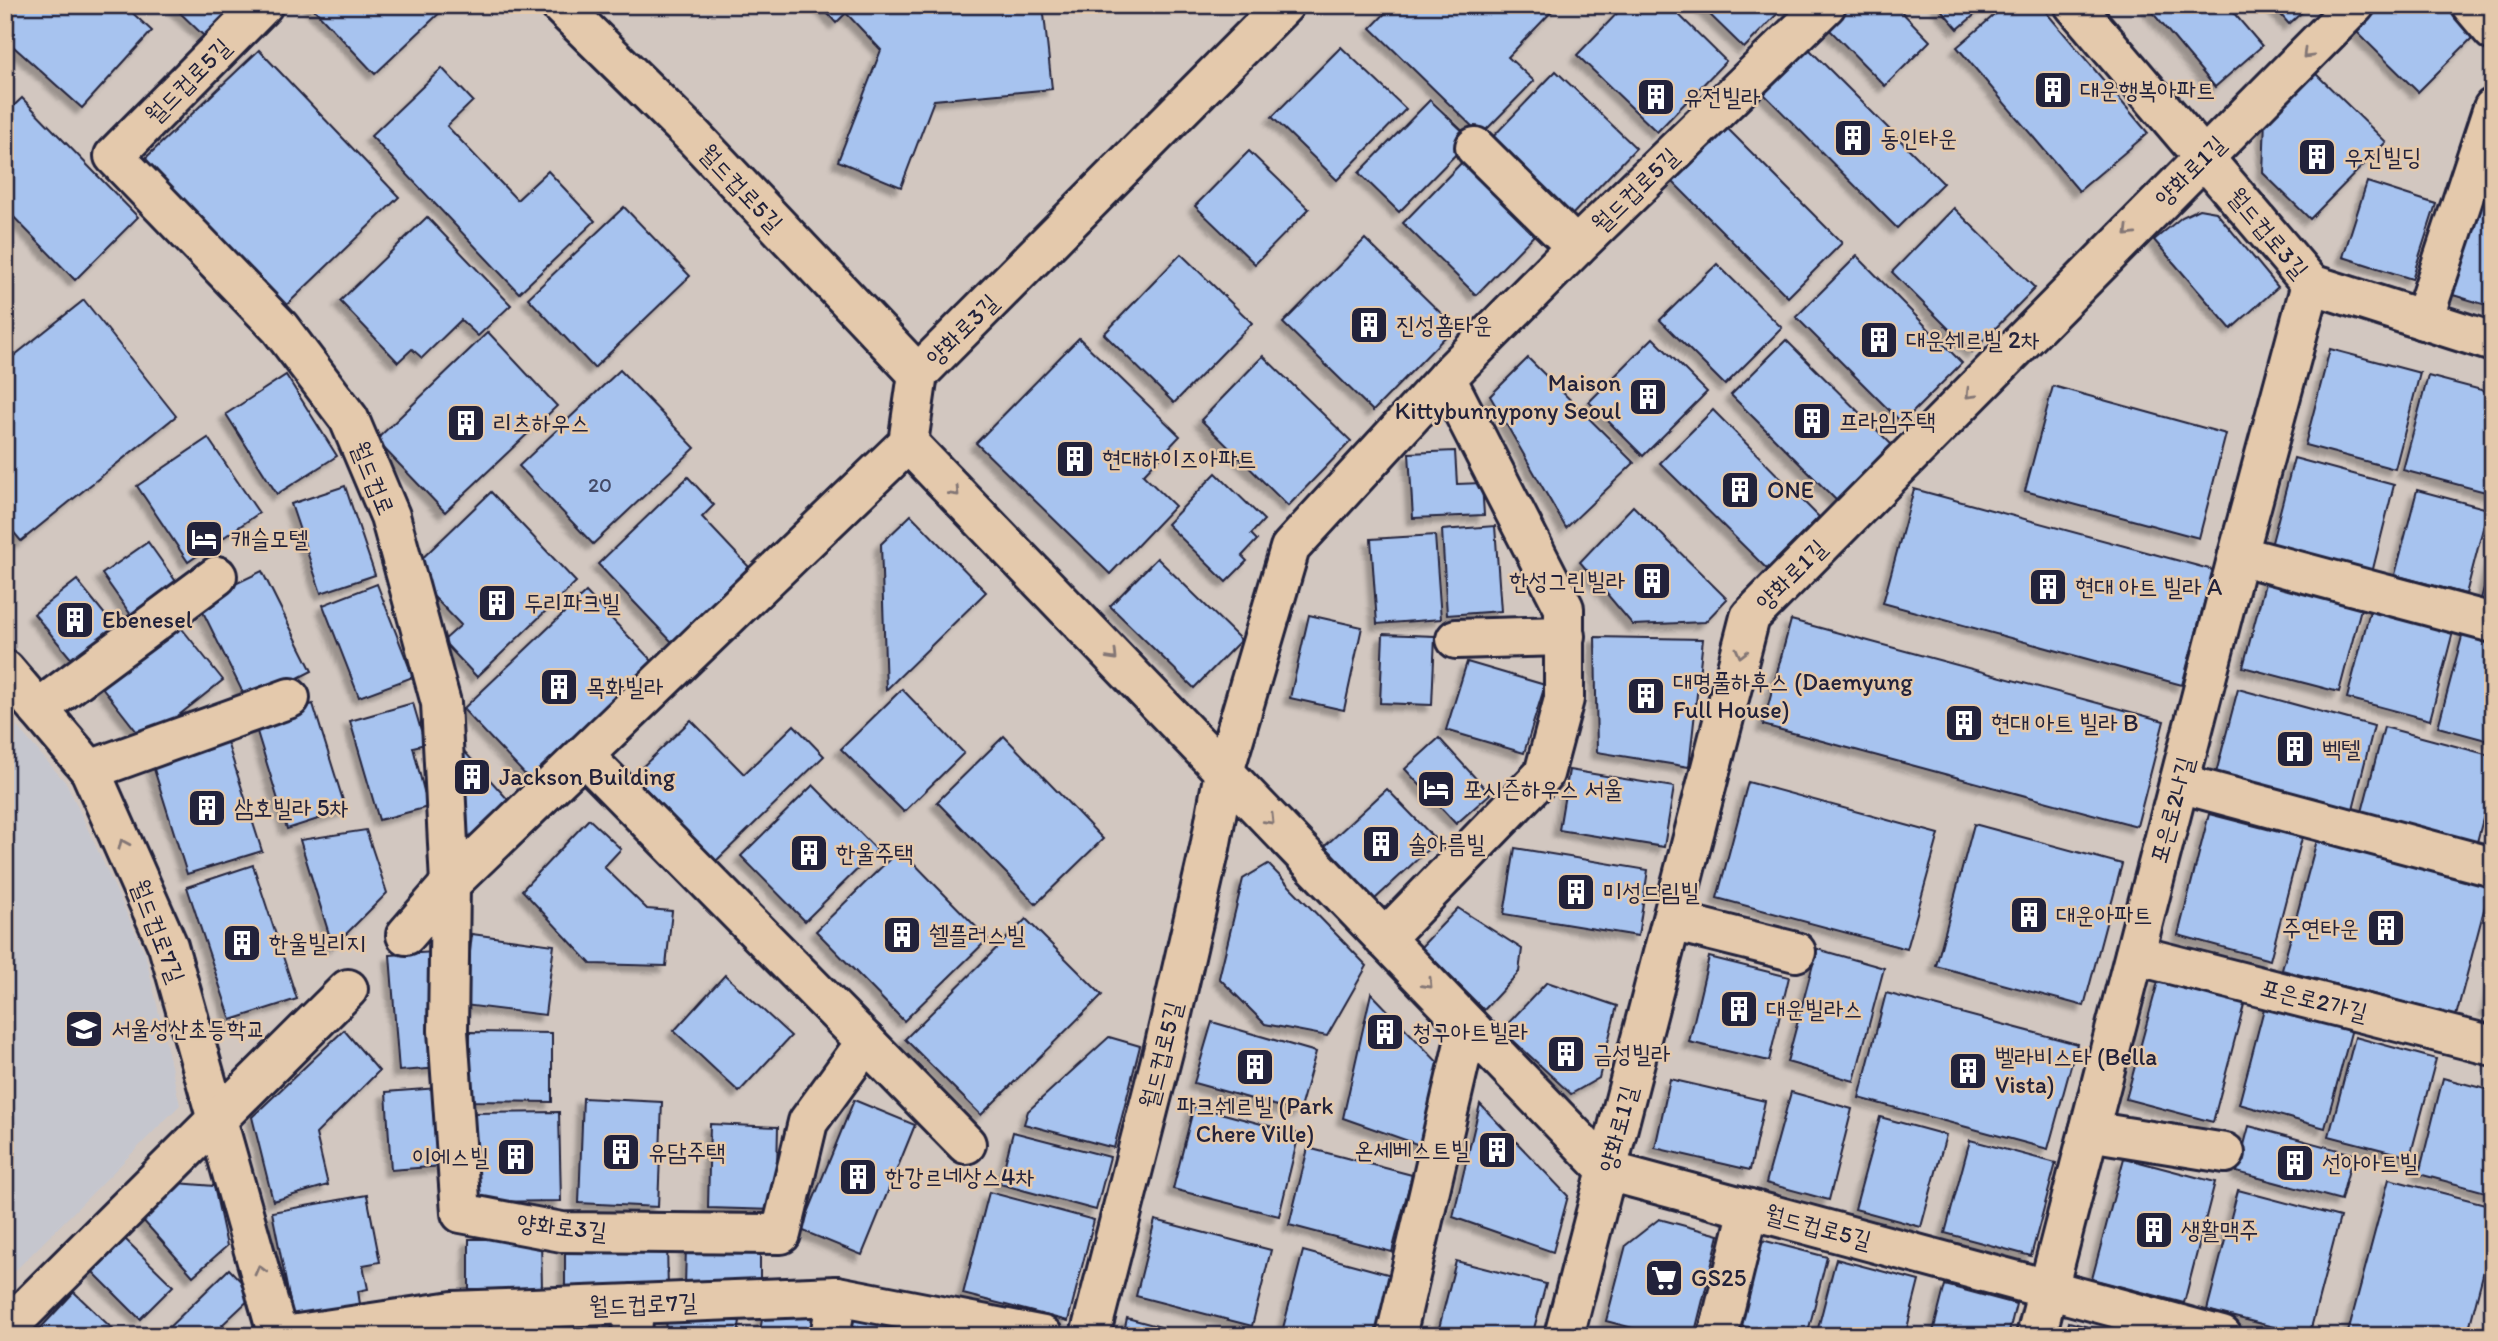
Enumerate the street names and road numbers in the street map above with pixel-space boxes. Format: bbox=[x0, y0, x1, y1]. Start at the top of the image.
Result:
street label: 월드컵로5길 bbox=[139, 32, 236, 129]
street label: 양화로1길 bbox=[2148, 129, 2231, 212]
street label: 월드컵로5길 bbox=[694, 138, 789, 237]
street label: 월드컵로5길 bbox=[1585, 141, 1684, 238]
street label: 월드컵로3길 bbox=[2222, 181, 2315, 284]
street label: 양화로3길 bbox=[919, 287, 1004, 372]
street label: 월드컵로 bbox=[346, 437, 401, 519]
street label: 양화로1길 bbox=[1749, 533, 1832, 616]
street label: 포은로2나길 bbox=[2143, 753, 2200, 866]
street label: 월드컵로7길 bbox=[125, 875, 191, 987]
street label: 포은로2가길 bbox=[2258, 972, 2371, 1027]
street label: 월드컵로5길 bbox=[1133, 998, 1188, 1111]
street label: 양화로1길 bbox=[1592, 1082, 1643, 1175]
street label: 월드컵로5길 bbox=[1762, 1198, 1875, 1255]
street label: 양화로3길 bbox=[516, 1207, 608, 1246]
street label: 월드컵로7길 bbox=[588, 1287, 698, 1320]

